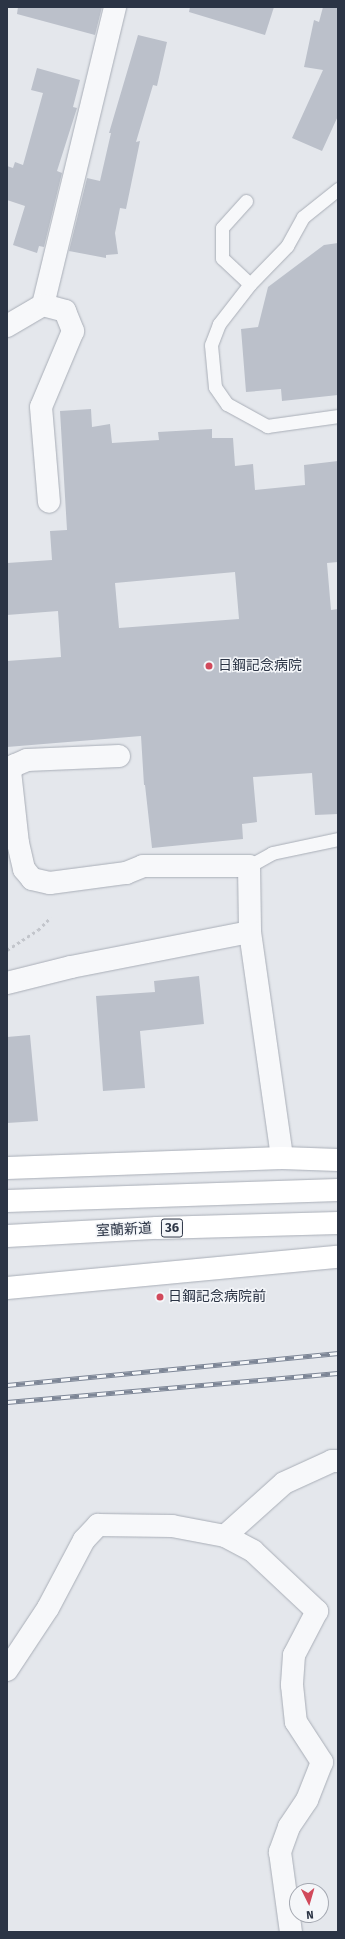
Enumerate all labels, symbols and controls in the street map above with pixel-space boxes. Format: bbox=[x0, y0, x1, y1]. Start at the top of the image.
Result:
place label: 日鋼記念病院 bbox=[218, 658, 302, 674]
marker: 日鋼記念病院 bbox=[203, 660, 215, 672]
road number: 36 bbox=[160, 1217, 184, 1239]
street label: 室蘭新道 bbox=[96, 1220, 152, 1240]
place label: 日鋼記念病院前 bbox=[168, 1289, 266, 1305]
marker: 日鋼記念病院前 bbox=[155, 1292, 165, 1302]
north arrow bbox=[289, 1883, 329, 1923]
text: N bbox=[306, 1908, 314, 1921]

